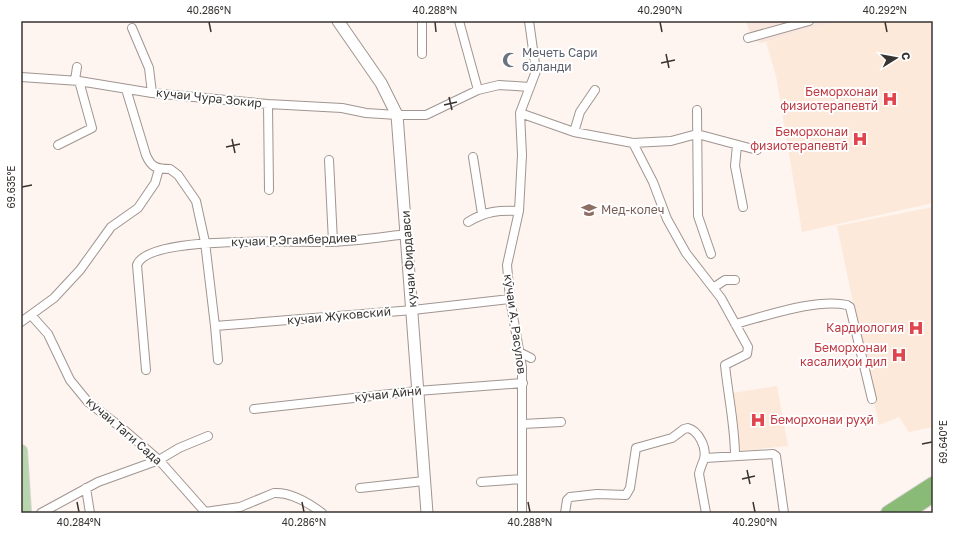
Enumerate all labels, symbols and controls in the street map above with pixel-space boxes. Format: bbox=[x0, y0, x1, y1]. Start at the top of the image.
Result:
text: 40.286°N bbox=[187, 4, 231, 16]
text: 40.288°N bbox=[413, 4, 457, 16]
text: 40.290°N bbox=[638, 4, 682, 16]
text: 40.292°N bbox=[863, 4, 907, 16]
north arrow bbox=[876, 38, 916, 78]
place label: Мечеть Сари баланди bbox=[522, 45, 598, 74]
mosque icon: Мечеть Сари баланди bbox=[501, 51, 519, 69]
text: С bbox=[899, 51, 913, 61]
place label: Беморхонаи физиотерапевтй bbox=[780, 84, 878, 113]
street label: кучаи Чура Зокир bbox=[156, 85, 263, 111]
hospital icon: Беморхонаи физиотерапевтй bbox=[881, 90, 899, 108]
place label: Беморхонаи физиотерапевтӣ bbox=[750, 124, 848, 153]
hospital icon: Беморхонаи физиотерапевтӣ bbox=[851, 130, 869, 148]
text: 69.635°E bbox=[5, 166, 17, 208]
school or university icon: Мед-колеч bbox=[580, 201, 598, 219]
place label: Мед-колеч bbox=[601, 202, 664, 217]
street label: кучаи Фирдавси bbox=[398, 210, 419, 308]
street label: кучаи Р.Эгамбердиев bbox=[231, 230, 357, 249]
street label: кӯчаи А. Расулов bbox=[501, 273, 530, 375]
street label: кучаи Жуковский bbox=[286, 303, 391, 328]
hospital icon: Кардиология bbox=[907, 319, 925, 337]
place label: Кардиология bbox=[826, 320, 904, 335]
place label: Беморхонаи касалиҳои дил bbox=[800, 340, 887, 369]
hospital icon: Беморхонаи касалиҳои дил bbox=[890, 346, 908, 364]
street label: кӯчаи Айнӣ bbox=[354, 383, 422, 404]
street label: кучаи Таги Сада bbox=[83, 394, 165, 468]
hospital icon: Беморхонаи руҳӣ bbox=[749, 411, 767, 429]
place label: Беморхонаи руҳӣ bbox=[770, 412, 874, 427]
text: 69.640°E bbox=[937, 420, 949, 464]
text: 40.284°N bbox=[57, 516, 101, 528]
text: 40.286°N bbox=[282, 516, 326, 528]
text: 40.288°N bbox=[508, 516, 552, 528]
text: 40.290°N bbox=[733, 516, 777, 528]

